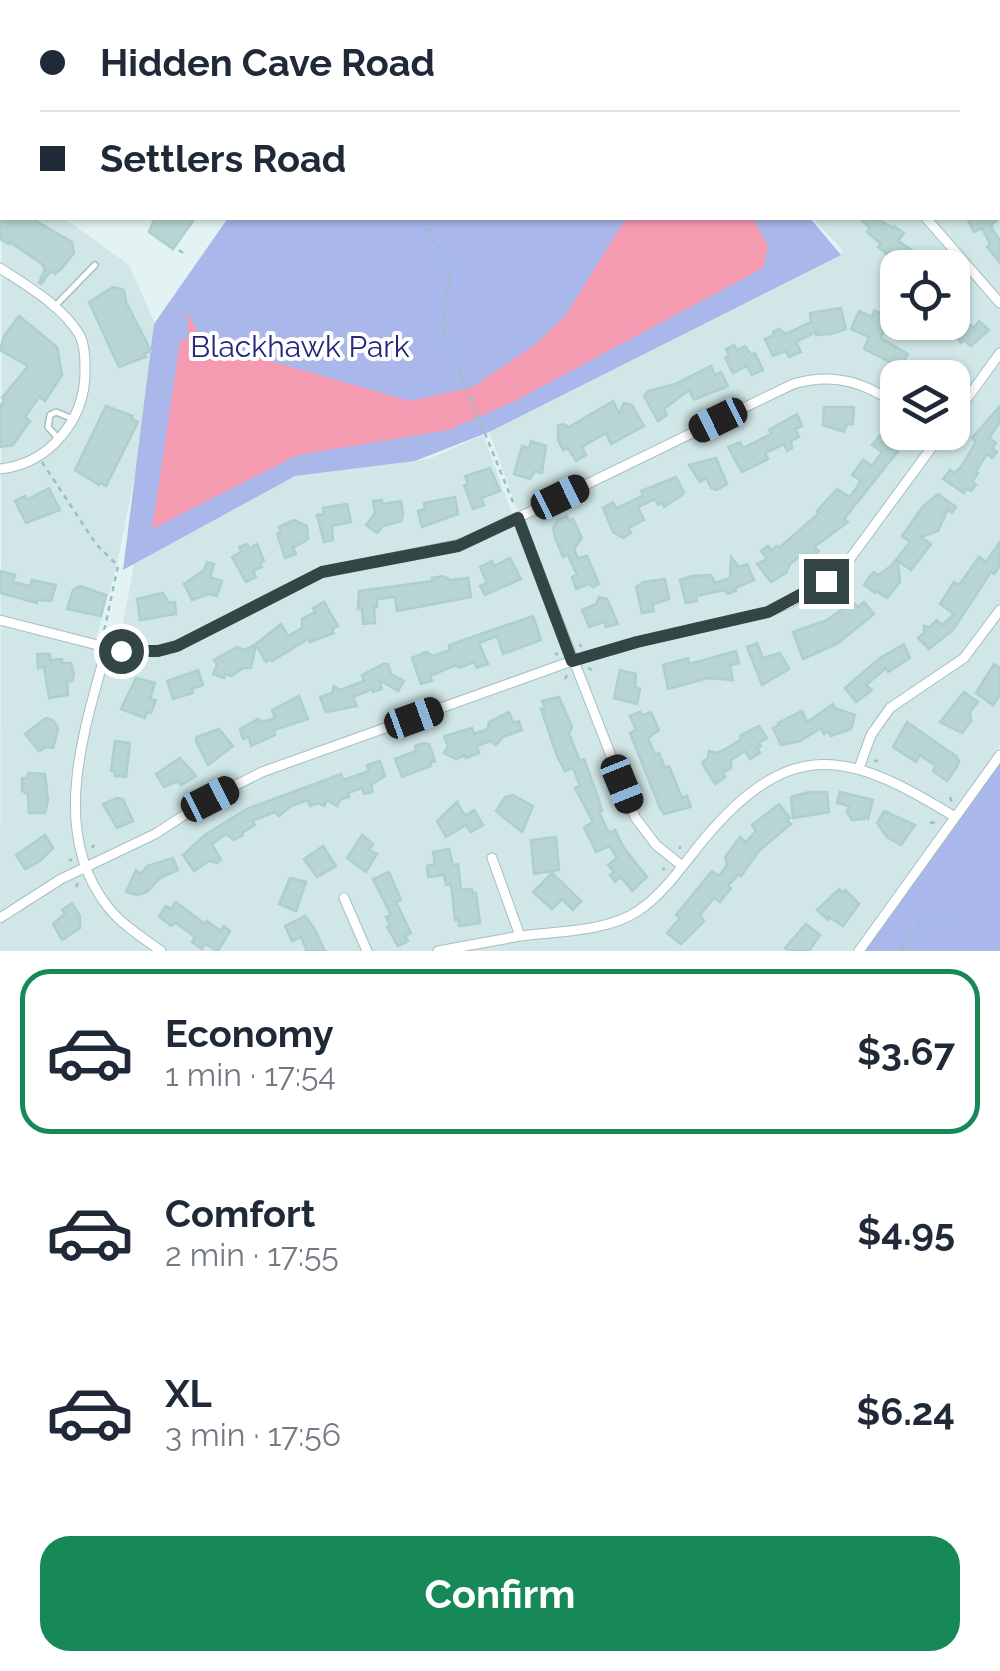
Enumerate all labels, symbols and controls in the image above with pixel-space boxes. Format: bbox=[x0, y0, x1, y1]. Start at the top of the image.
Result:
text: Hidden Cave Road bbox=[100, 40, 435, 85]
text: Settlers Road bbox=[100, 136, 346, 181]
map controls bbox=[880, 250, 970, 450]
button: locate bbox=[880, 250, 970, 340]
park label: Blackhawk Park bbox=[190, 329, 410, 364]
button: layers bbox=[880, 360, 970, 450]
car bbox=[684, 393, 752, 447]
car bbox=[526, 470, 594, 524]
route end bbox=[804, 559, 849, 604]
route start bbox=[99, 629, 144, 674]
car bbox=[381, 694, 447, 742]
car bbox=[597, 751, 647, 817]
car bbox=[176, 772, 244, 826]
icon: car bbox=[45, 1007, 135, 1097]
text: Economy bbox=[165, 1011, 334, 1056]
text: $3.67 bbox=[857, 1029, 955, 1074]
text: 1 min · 17:54 bbox=[165, 1056, 336, 1093]
icon: car bbox=[45, 1187, 135, 1277]
text: Comfort bbox=[165, 1191, 315, 1236]
text: $4.95 bbox=[857, 1209, 955, 1254]
text: 2 min · 17:55 bbox=[165, 1236, 339, 1273]
icon: car bbox=[45, 1367, 135, 1457]
text: XL bbox=[165, 1371, 212, 1416]
text: $6.24 bbox=[856, 1389, 955, 1434]
text: 3 min · 17:56 bbox=[165, 1416, 341, 1453]
button: Confirm bbox=[40, 1536, 960, 1651]

